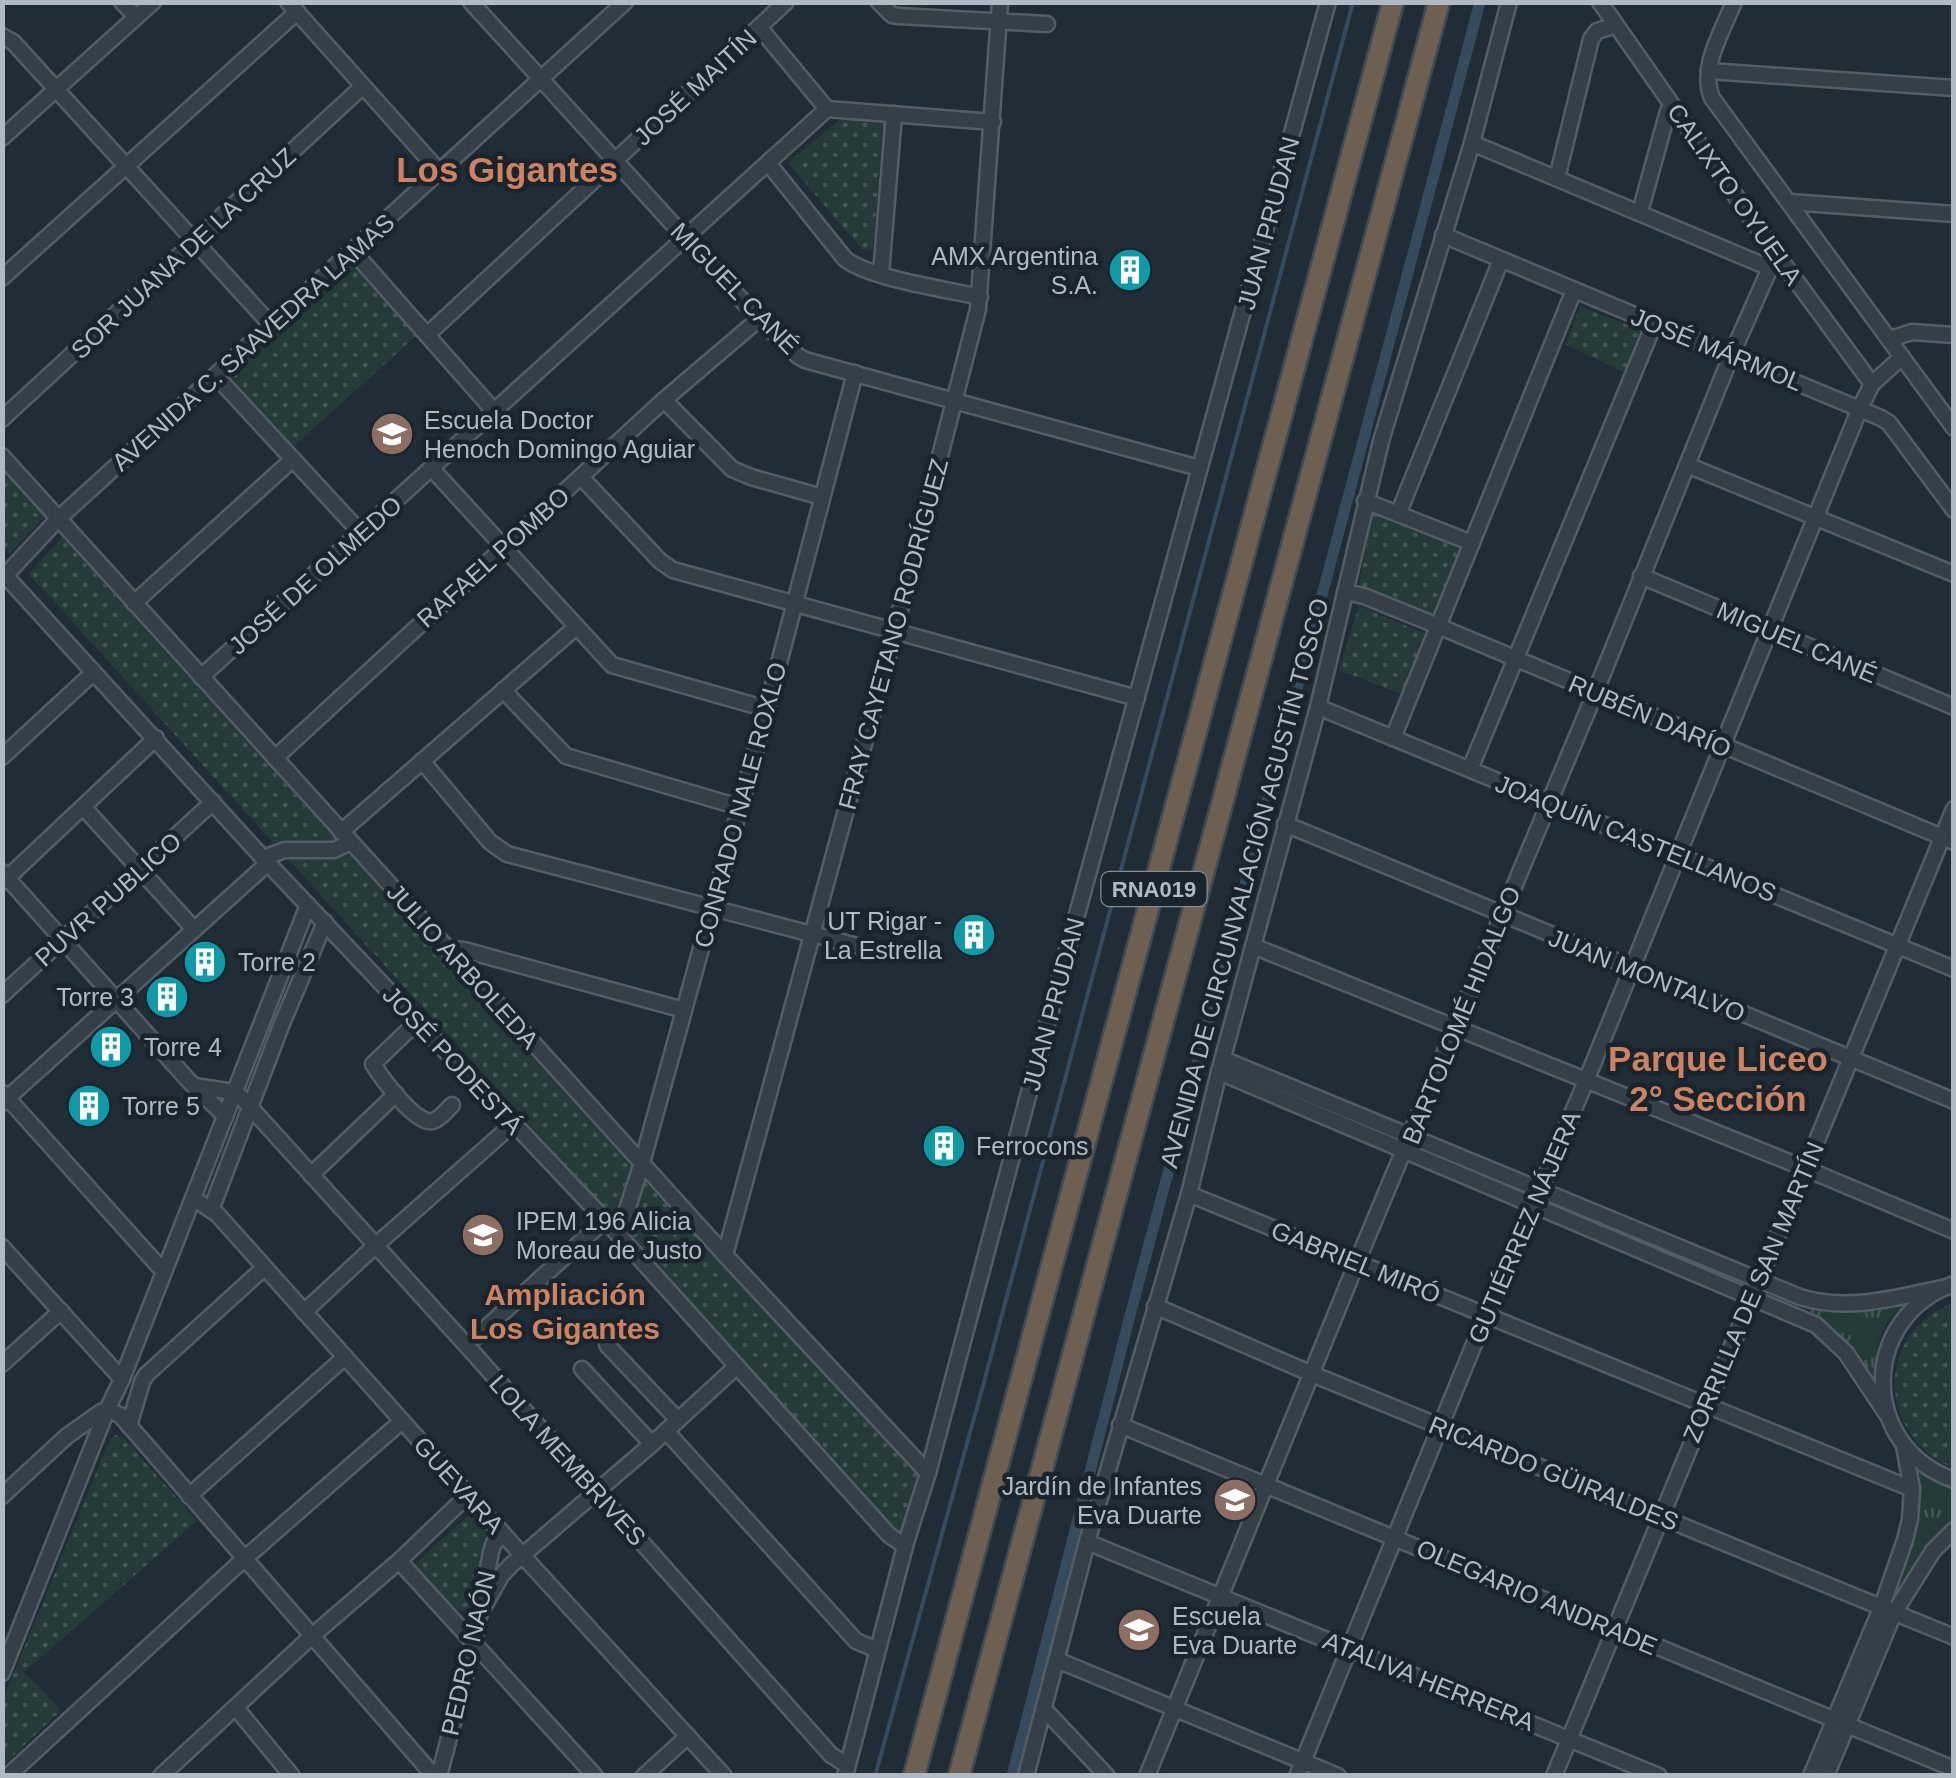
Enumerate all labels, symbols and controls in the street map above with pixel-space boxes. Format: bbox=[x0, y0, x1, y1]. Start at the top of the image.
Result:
street label: JOSÉ MAITÍN bbox=[628, 23, 762, 151]
street label: CALIXTO OYUELA bbox=[1662, 98, 1808, 290]
street label: JUAN PRUDAN bbox=[1231, 134, 1305, 312]
street label: SOR JUANA DE LA CRUZ bbox=[65, 142, 301, 364]
district label: Los Gigantes bbox=[396, 150, 618, 189]
street label: AVENIDA C. SAAVEDRA LAMAS bbox=[106, 208, 400, 476]
street label: MIGUEL CANÉ bbox=[665, 217, 805, 359]
place label: AMX Argentina S.A. bbox=[931, 242, 1098, 299]
building icon: AMX Argentina S.A. bbox=[1107, 247, 1153, 293]
street label: JOSÉ MÁRMOL bbox=[1627, 302, 1807, 396]
place label: Escuela Doctor Henoch Domingo Aguiar bbox=[424, 406, 695, 463]
school or university icon: Escuela Doctor Henoch Domingo Aguiar bbox=[369, 411, 415, 457]
street label: FRAY CAYETANO RODRÍGUEZ bbox=[833, 456, 953, 812]
street label: RAFAEL POMBO bbox=[411, 481, 575, 633]
street label: JOSÉ DE OLMEDO bbox=[223, 490, 407, 660]
street label: AVENIDA DE CIRCUNVALACIÓN AGUSTÍN TOSCO bbox=[1154, 595, 1334, 1171]
street label: MIGUEL CANÉ bbox=[1713, 596, 1881, 688]
street label: CONRADO NALE ROXLO bbox=[688, 659, 792, 951]
street label: RUBÉN DARÍO bbox=[1565, 669, 1735, 763]
street label: JOAQUÍN CASTELLANOS bbox=[1492, 769, 1780, 907]
street label: PUVR PUBLICO bbox=[29, 826, 187, 972]
road number: RNA019 bbox=[1102, 872, 1206, 906]
street label: JULIO ARBOLEDA bbox=[381, 878, 545, 1055]
street label: BARTOLOMÉ HIDALGO bbox=[1396, 882, 1526, 1148]
place label: UT Rigar - La Estrella bbox=[824, 907, 942, 964]
building icon: UT Rigar - La Estrella bbox=[951, 912, 997, 958]
street label: JUAN PRUDAN bbox=[1016, 915, 1090, 1093]
street label: JUAN MONTALVO bbox=[1545, 923, 1749, 1027]
building icon: Torre 2 bbox=[182, 939, 228, 985]
place label: Torre 2 bbox=[238, 948, 316, 976]
building icon: Torre 3 bbox=[144, 974, 190, 1020]
street label: JOSÉ PODESTÁ bbox=[377, 980, 529, 1140]
place label: Torre 3 bbox=[56, 983, 134, 1011]
building icon: Torre 4 bbox=[88, 1024, 134, 1070]
place label: Torre 4 bbox=[144, 1033, 222, 1061]
district label: Parque Liceo 2° Sección bbox=[1608, 1039, 1828, 1118]
building icon: Torre 5 bbox=[66, 1083, 112, 1129]
place label: Torre 5 bbox=[122, 1092, 200, 1120]
street label: GUTIÉRREZ NÁJERA bbox=[1462, 1106, 1586, 1348]
building icon: Ferrocons bbox=[921, 1123, 967, 1169]
place label: Ferrocons bbox=[976, 1132, 1089, 1160]
street label: ZORRILLA DE SAN MARTÍN bbox=[1677, 1138, 1829, 1446]
place label: IPEM 196 Alicia Moreau de Justo bbox=[516, 1207, 702, 1264]
school or university icon: IPEM 196 Alicia Moreau de Justo bbox=[460, 1212, 506, 1258]
street label: GABRIEL MIRÓ bbox=[1267, 1215, 1445, 1309]
district label: Ampliación Los Gigantes bbox=[470, 1278, 660, 1345]
street label: LOLA MEMBRIVES bbox=[484, 1369, 652, 1551]
street label: RICARDO GÜIRALDES bbox=[1425, 1410, 1683, 1536]
street label: GUEVARA bbox=[408, 1431, 510, 1539]
place label: Jardín de Infantes Eva Duarte bbox=[1002, 1472, 1202, 1529]
school or university icon: Jardín de Infantes Eva Duarte bbox=[1212, 1477, 1258, 1523]
street label: OLEGARIO ANDRADE bbox=[1413, 1534, 1661, 1660]
street label: PEDRO NAÓN bbox=[435, 1568, 501, 1738]
place label: Escuela Eva Duarte bbox=[1172, 1602, 1297, 1659]
school or university icon: Escuela Eva Duarte bbox=[1116, 1607, 1162, 1653]
street label: ATALIVA HERRERA bbox=[1319, 1626, 1539, 1736]

